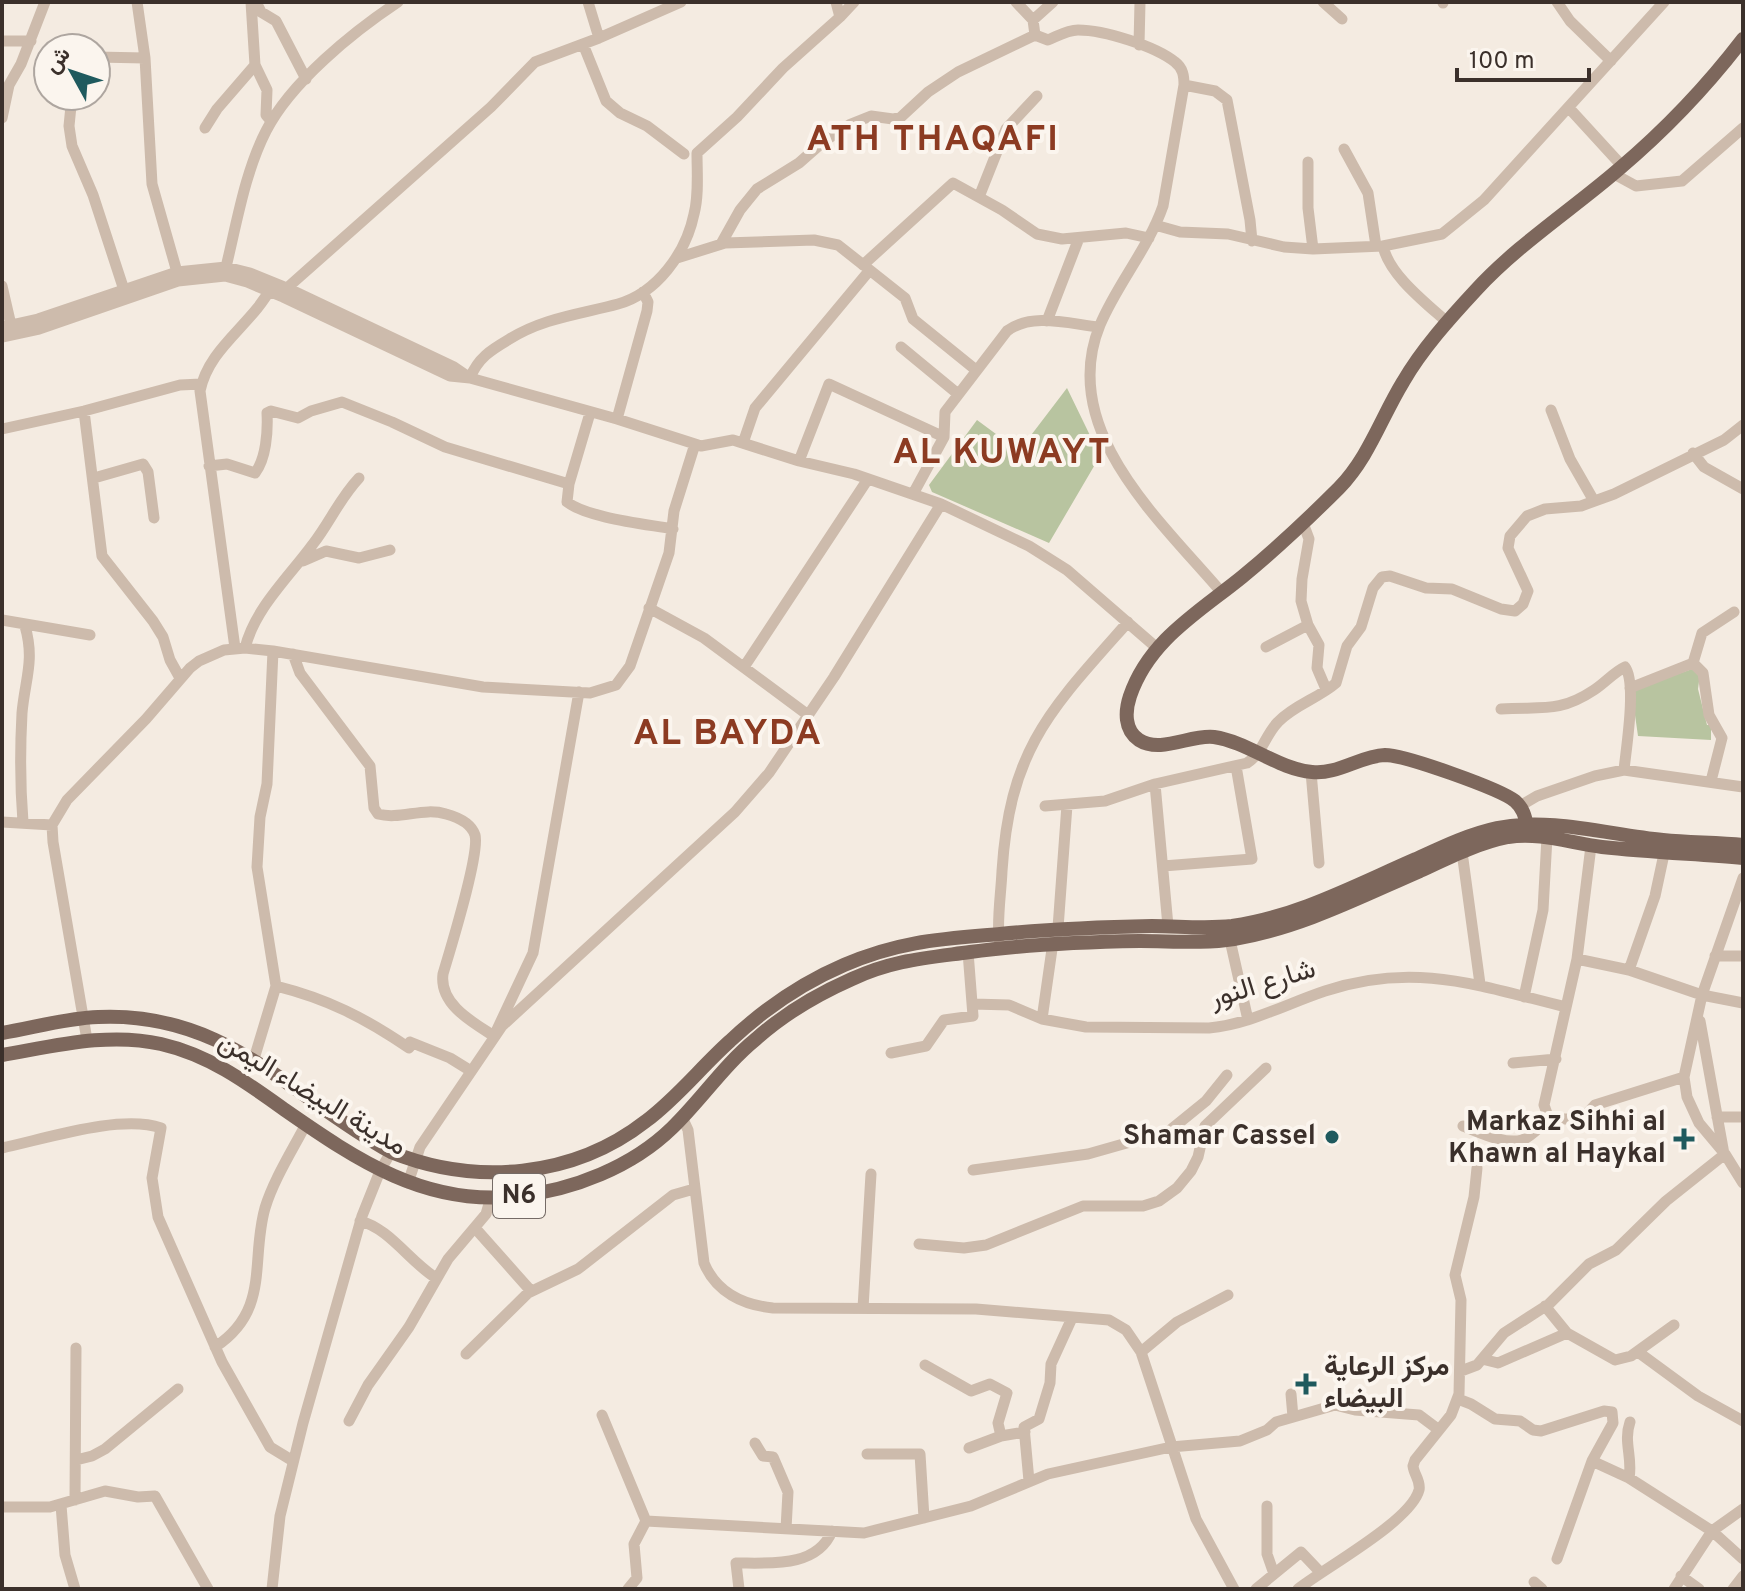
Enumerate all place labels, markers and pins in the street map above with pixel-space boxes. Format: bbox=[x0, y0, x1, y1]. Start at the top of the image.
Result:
place label: Markaz Sihhi al Khawn al Haykal bbox=[1448, 1105, 1666, 1173]
place label: Shamar Cassel bbox=[1123, 1119, 1316, 1155]
marker: Shamar Cassel bbox=[1323, 1128, 1341, 1146]
marker: Markaz Sihhi al Khawn al Haykal bbox=[1673, 1128, 1695, 1150]
place label: مركز الرعاية البيضاء bbox=[1324, 1350, 1450, 1418]
marker: مركز الرعاية البيضاء bbox=[1295, 1373, 1317, 1395]

